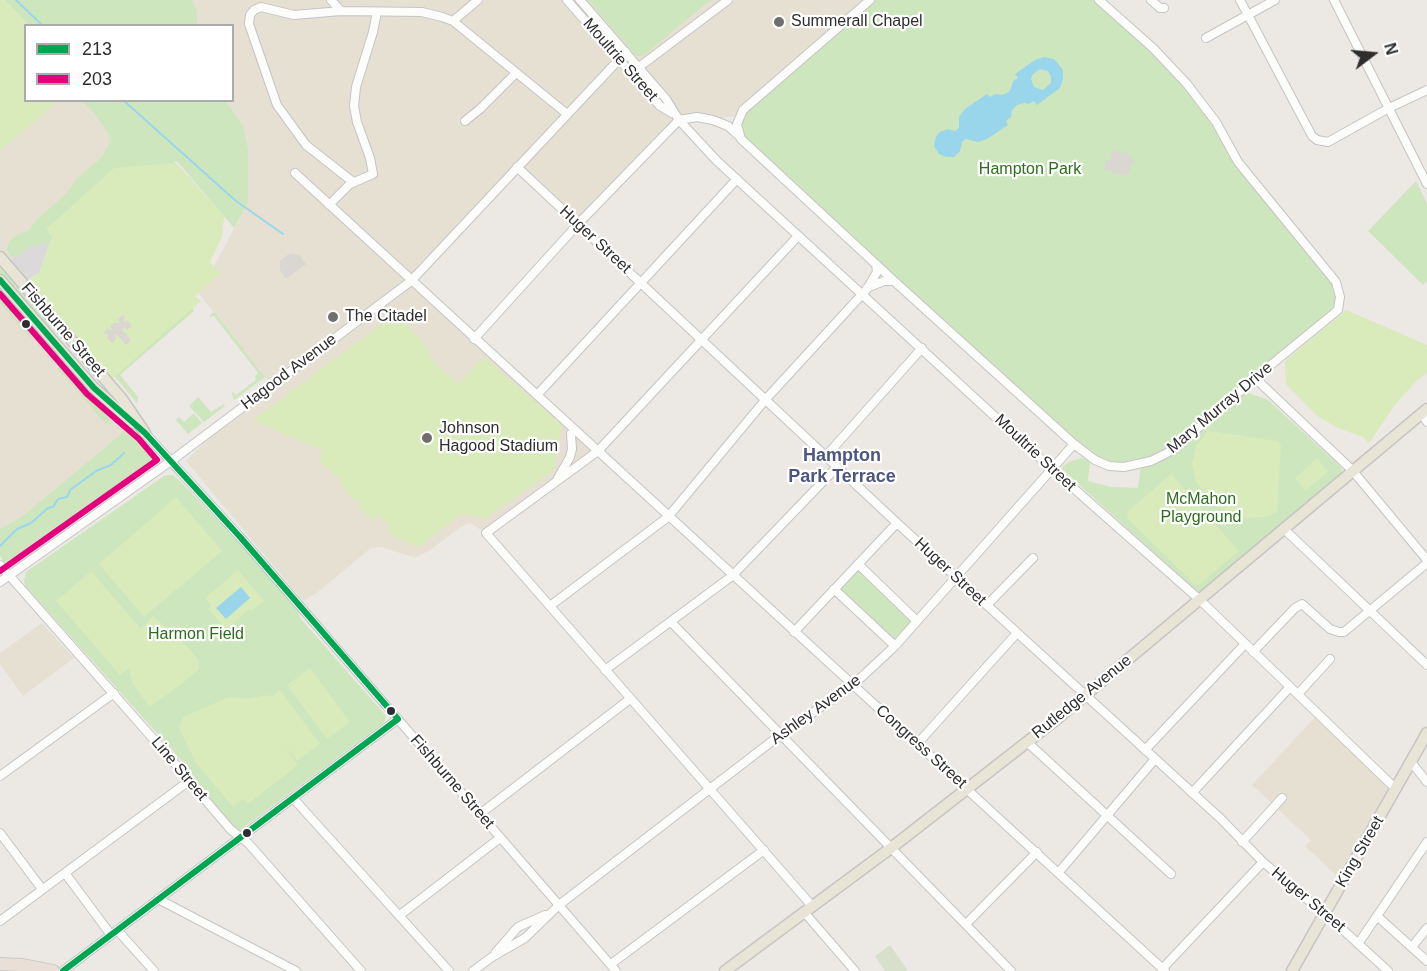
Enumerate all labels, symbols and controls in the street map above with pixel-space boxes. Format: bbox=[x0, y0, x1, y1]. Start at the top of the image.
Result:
place label: Summerall Chapel bbox=[791, 12, 923, 32]
street label: Moultrie Street bbox=[579, 14, 661, 106]
marker: Summerall Chapel bbox=[772, 15, 786, 29]
legend bbox=[24, 24, 234, 102]
north arrow bbox=[1343, 24, 1403, 84]
text: 213 bbox=[82, 39, 112, 59]
text: N bbox=[1381, 41, 1401, 57]
text: 203 bbox=[82, 69, 112, 89]
park label: Hampton Park bbox=[979, 160, 1081, 180]
street label: Huger Street bbox=[555, 202, 635, 278]
street label: Fishburne Street bbox=[17, 279, 109, 381]
place label: The Citadel bbox=[345, 307, 427, 327]
marker: The Citadel bbox=[326, 310, 340, 324]
unlabelled marker bbox=[20, 318, 32, 330]
street label: Hagood Avenue bbox=[238, 330, 340, 414]
street label: Mary Murray Drive bbox=[1163, 358, 1277, 458]
street label: Moultrie Street bbox=[990, 411, 1080, 495]
place label: Johnson Hagood Stadium bbox=[439, 419, 558, 457]
marker: Johnson Hagood Stadium bbox=[420, 431, 434, 445]
district label: Hampton Park Terrace bbox=[788, 445, 896, 488]
park label: McMahon Playground bbox=[1161, 490, 1241, 528]
street label: Huger Street bbox=[910, 534, 990, 610]
park label: Harmon Field bbox=[148, 625, 244, 645]
street label: Rutledge Avenue bbox=[1028, 651, 1136, 743]
street label: Ashley Avenue bbox=[767, 671, 865, 749]
street label: Congress Street bbox=[872, 701, 970, 793]
unlabelled marker bbox=[385, 705, 397, 717]
street label: Fishburne Street bbox=[406, 731, 498, 833]
street label: Line Street bbox=[147, 733, 211, 805]
street label: King Street bbox=[1332, 813, 1388, 891]
unlabelled marker bbox=[241, 827, 253, 839]
street label: Huger Street bbox=[1267, 863, 1349, 937]

